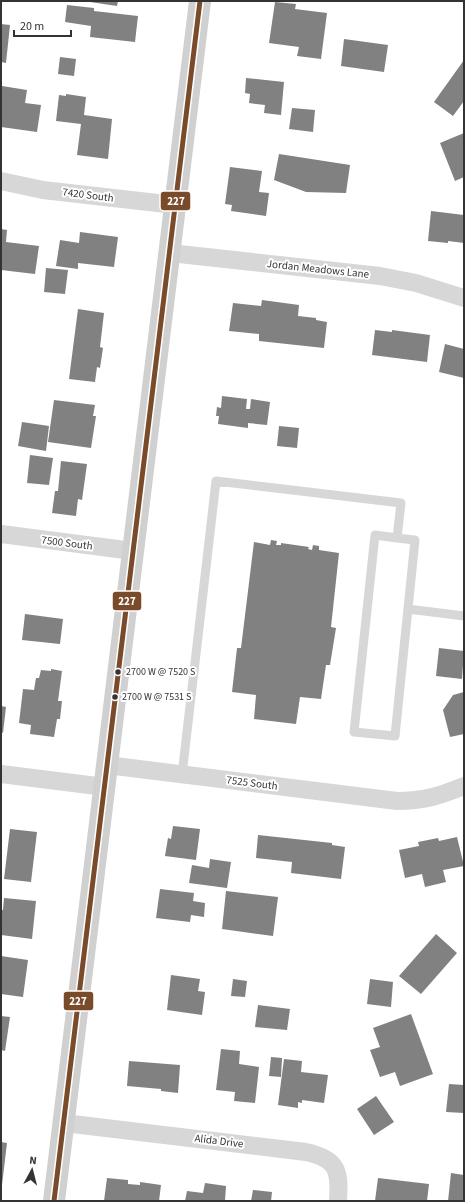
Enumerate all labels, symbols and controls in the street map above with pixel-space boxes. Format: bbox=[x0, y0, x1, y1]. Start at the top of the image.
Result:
scale bar bbox=[14, 12, 71, 38]
text: 20 m bbox=[20, 18, 44, 35]
street label: 7420 South bbox=[61, 184, 115, 206]
line badge: 227 bbox=[160, 191, 191, 211]
text: 227 bbox=[167, 194, 185, 209]
street label: Jordan Meadows Lane bbox=[266, 256, 370, 282]
street label: 7500 South bbox=[40, 532, 94, 554]
line badge: 227 bbox=[112, 591, 142, 611]
text: 227 bbox=[118, 594, 136, 609]
place label: 2700 W @ 7520 S bbox=[126, 665, 195, 679]
marker: 2700 W @ 7520 S bbox=[113, 667, 123, 677]
place label: 2700 W @ 7531 S bbox=[122, 690, 191, 704]
marker: 2700 W @ 7531 S bbox=[110, 692, 120, 702]
street label: 7525 South bbox=[225, 772, 279, 794]
line badge: 227 bbox=[63, 991, 94, 1011]
text: 227 bbox=[69, 994, 87, 1009]
street label: Alida Drive bbox=[194, 1131, 245, 1152]
north arrow bbox=[12, 1150, 52, 1190]
text: N bbox=[29, 1153, 38, 1168]

